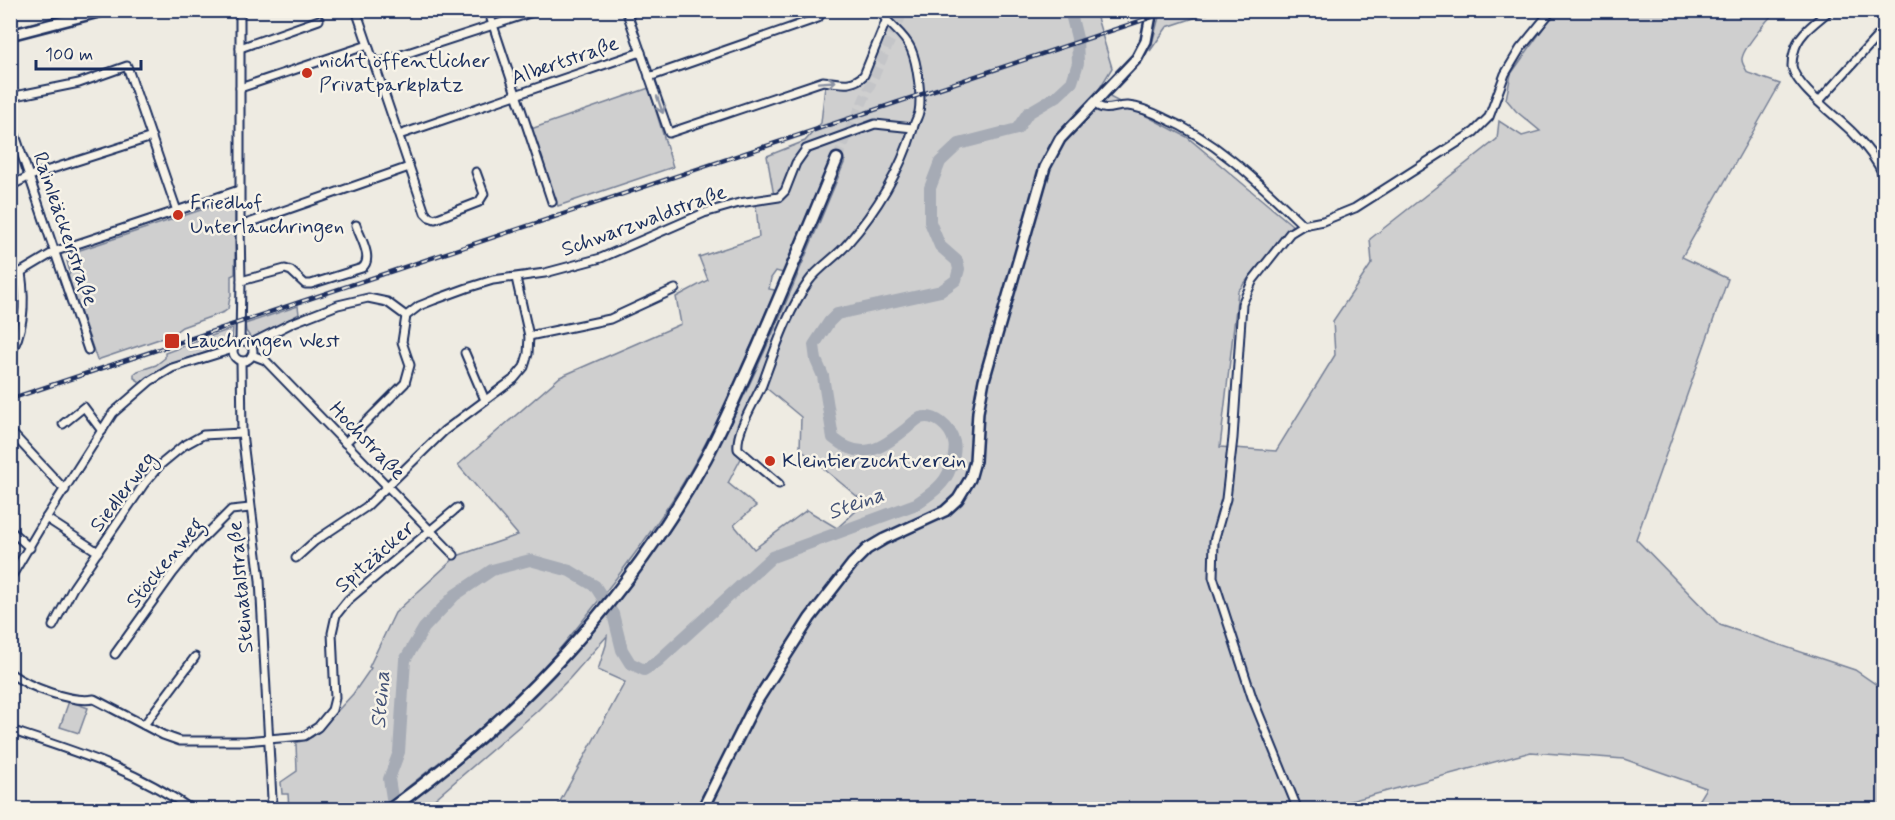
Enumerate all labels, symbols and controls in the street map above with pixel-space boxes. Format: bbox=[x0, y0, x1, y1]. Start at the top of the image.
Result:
street label: Albertstraße bbox=[508, 30, 622, 92]
scale bar bbox=[36, 33, 141, 71]
text: 100 m bbox=[45, 43, 93, 67]
place label: nicht öffentlicher Privatparkplatz bbox=[319, 47, 490, 99]
marker: nicht öffentlicher Privatparkplatz bbox=[300, 66, 314, 80]
one-way arrow bbox=[816, 77, 836, 88]
one-way arrow bbox=[655, 95, 666, 114]
street label: Rainleäckerstraße bbox=[26, 148, 104, 310]
street label: Schwarzwaldstraße bbox=[558, 178, 730, 264]
place label: Friedhof Unterlauchringen bbox=[190, 189, 344, 242]
marker: Friedhof Unterlauchringen bbox=[171, 208, 185, 222]
place label: Lauchringen West bbox=[186, 327, 340, 356]
marker: Lauchringen West bbox=[163, 332, 181, 350]
street label: Hochstraße bbox=[322, 396, 412, 486]
street label: Siedlerweg bbox=[83, 446, 163, 539]
place label: Kleintierzuchtverein bbox=[782, 447, 966, 475]
marker: Kleintierzuchtverein bbox=[763, 454, 777, 468]
water label: Steina bbox=[824, 481, 888, 527]
street label: Stöckenweg bbox=[120, 512, 212, 616]
street label: Spitzäcker bbox=[329, 514, 421, 599]
street label: Steinatalstraße bbox=[221, 520, 261, 654]
water label: Steina bbox=[365, 670, 397, 730]

